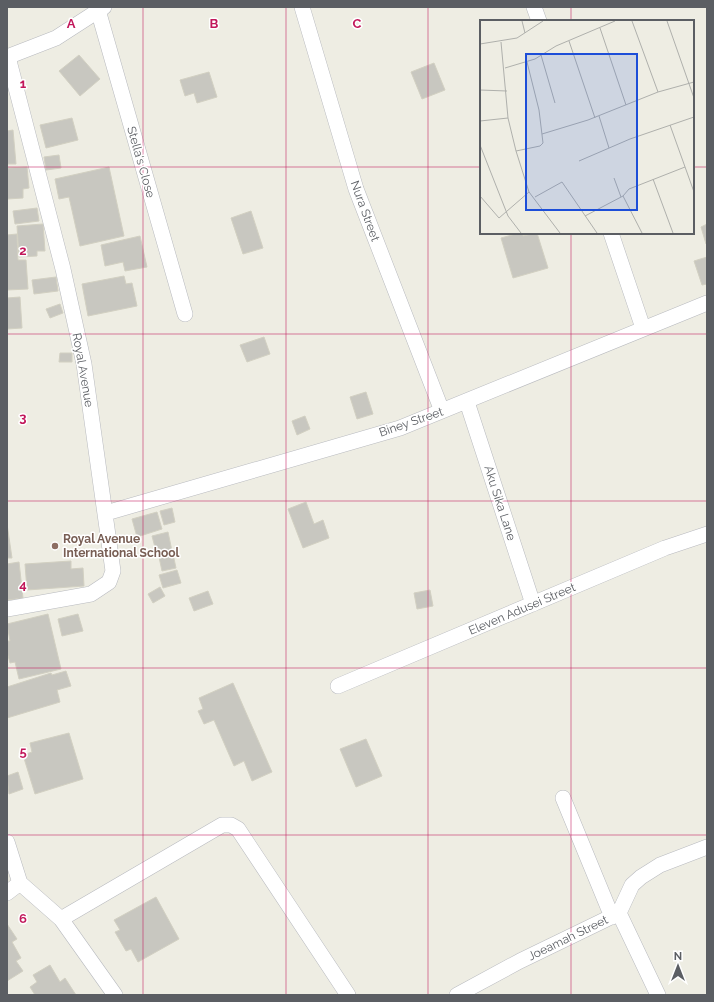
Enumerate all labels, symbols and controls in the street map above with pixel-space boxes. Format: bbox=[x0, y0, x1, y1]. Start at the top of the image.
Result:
text: A bbox=[67, 16, 76, 31]
text: B bbox=[210, 16, 219, 31]
text: C bbox=[353, 16, 362, 31]
inset map bbox=[480, 20, 694, 234]
text: 1 bbox=[20, 76, 27, 91]
street label: Stella's Close bbox=[124, 125, 158, 199]
street label: Nura Street bbox=[348, 179, 382, 243]
text: 2 bbox=[19, 243, 27, 258]
street label: Royal Avenue bbox=[70, 332, 96, 408]
street label: Biney Street bbox=[377, 404, 445, 440]
text: 3 bbox=[19, 410, 27, 425]
street label: Aku Sika Lane bbox=[481, 464, 519, 542]
place label: Royal Avenue International School bbox=[63, 532, 179, 560]
marker: Royal Avenue International School bbox=[50, 541, 60, 551]
text: 4 bbox=[19, 577, 27, 592]
street label: Eleven Adusei Street bbox=[466, 580, 578, 638]
text: 5 bbox=[19, 744, 27, 759]
text: 6 bbox=[19, 911, 27, 926]
street label: Joeamah Street bbox=[526, 913, 610, 963]
north arrow bbox=[658, 946, 698, 986]
text: N bbox=[674, 950, 682, 963]

